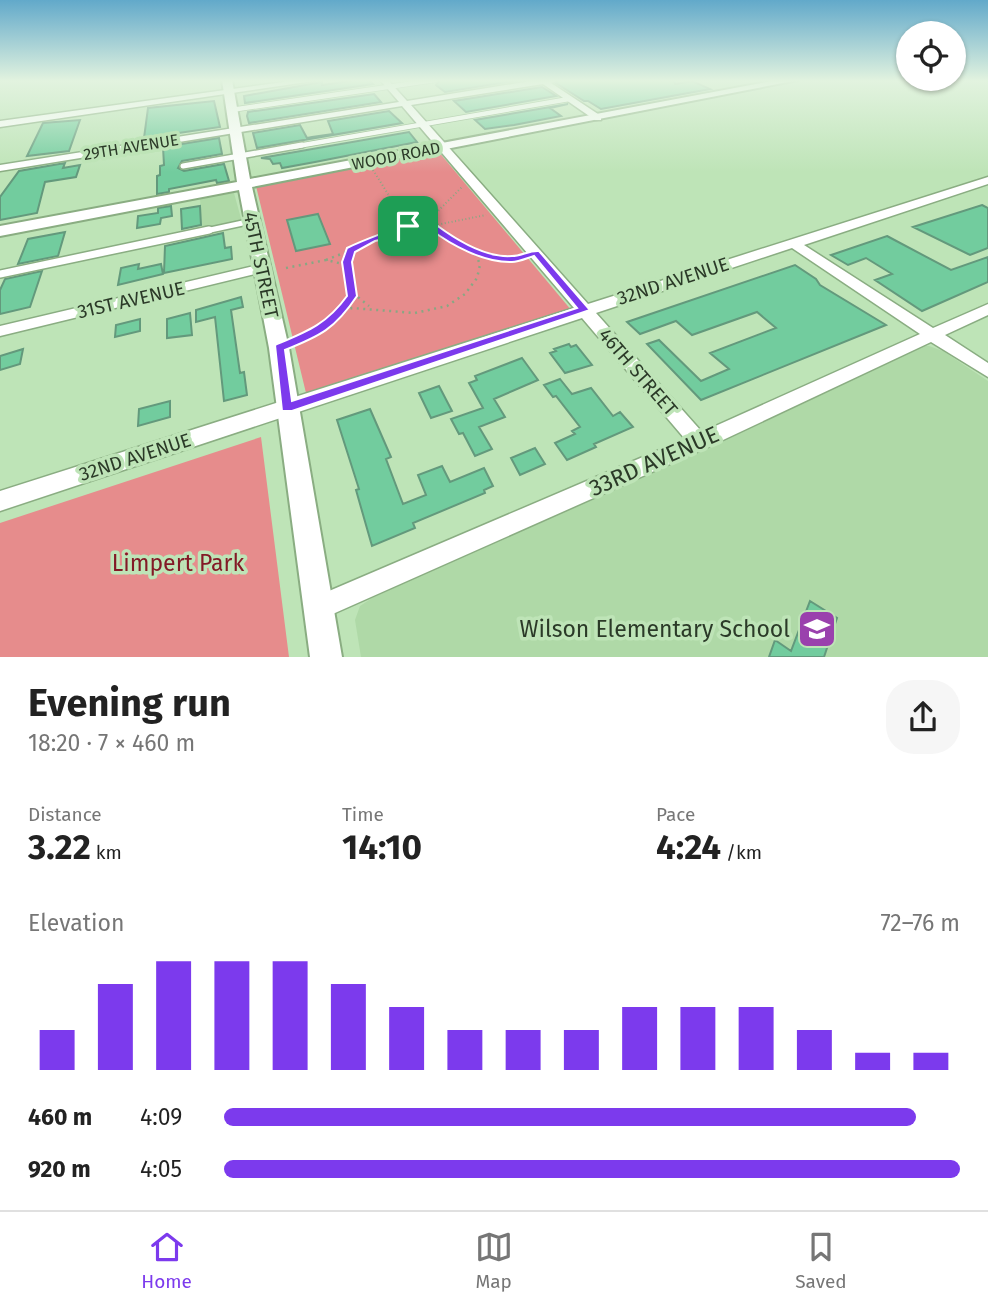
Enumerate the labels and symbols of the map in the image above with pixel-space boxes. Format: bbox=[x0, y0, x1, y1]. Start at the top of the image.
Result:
street label: 29TH AVENUE bbox=[82, 130, 180, 164]
street label: WOOD ROAD bbox=[350, 138, 442, 174]
pin bbox=[378, 196, 438, 256]
street label: 45TH STREET bbox=[239, 210, 283, 320]
street label: 32ND AVENUE bbox=[614, 252, 732, 310]
street label: 31ST AVENUE bbox=[75, 277, 187, 323]
street label: 46TH STREET bbox=[594, 324, 682, 421]
street label: 33RD AVENUE bbox=[585, 420, 723, 502]
street label: 32ND AVENUE bbox=[76, 428, 194, 486]
park label: Limpert Park bbox=[112, 549, 244, 577]
school or university icon: Wilson Elementary School bbox=[796, 608, 838, 650]
place label: Wilson Elementary School bbox=[519, 615, 790, 643]

